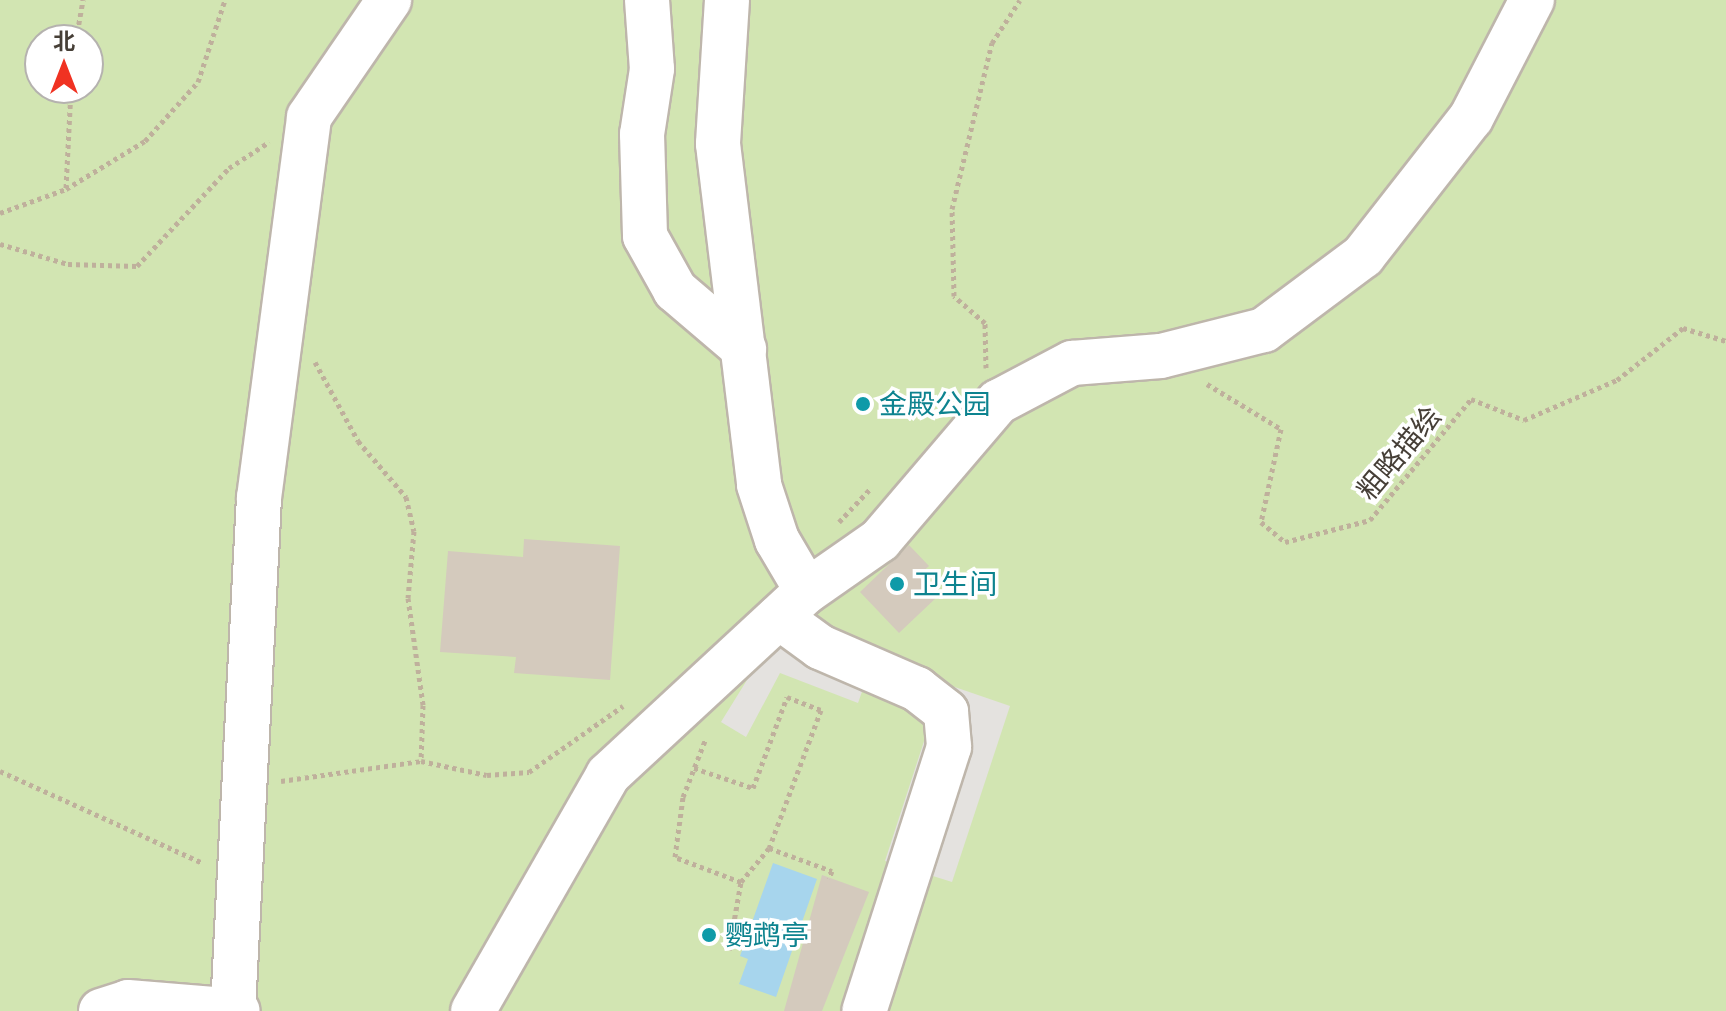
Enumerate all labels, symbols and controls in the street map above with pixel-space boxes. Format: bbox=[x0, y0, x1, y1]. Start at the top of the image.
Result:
north arrow bbox=[24, 24, 104, 104]
text: 北 bbox=[53, 28, 75, 55]
place label: 金殿公园 bbox=[879, 387, 991, 421]
marker: 金殿公园 bbox=[854, 395, 872, 413]
street label: 粗略描绘 bbox=[1350, 399, 1448, 507]
place label: 卫生间 bbox=[913, 567, 997, 601]
marker: 卫生间 bbox=[888, 575, 906, 593]
place label: 鹦鹉亭 bbox=[725, 918, 809, 952]
marker: 鹦鹉亭 bbox=[700, 926, 718, 944]

